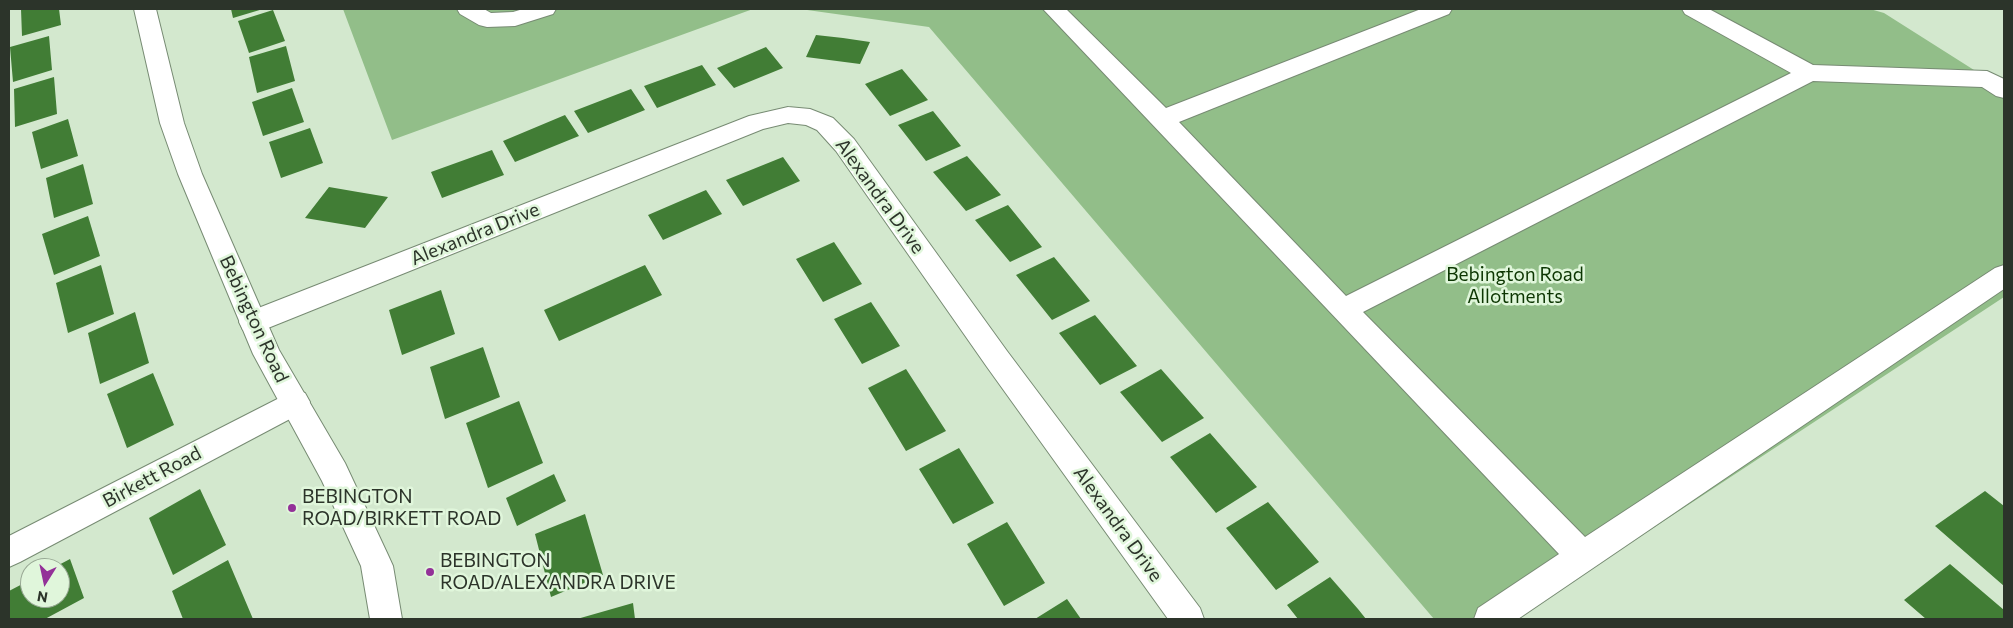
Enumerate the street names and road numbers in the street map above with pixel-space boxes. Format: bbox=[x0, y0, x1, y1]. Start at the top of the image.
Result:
street label: Alexandra Drive bbox=[831, 134, 929, 258]
street label: Alexandra Drive bbox=[407, 198, 543, 270]
street label: Bebington Road bbox=[215, 252, 293, 386]
street label: Birkett Road bbox=[99, 442, 205, 512]
street label: Alexandra Drive bbox=[1069, 462, 1167, 586]

